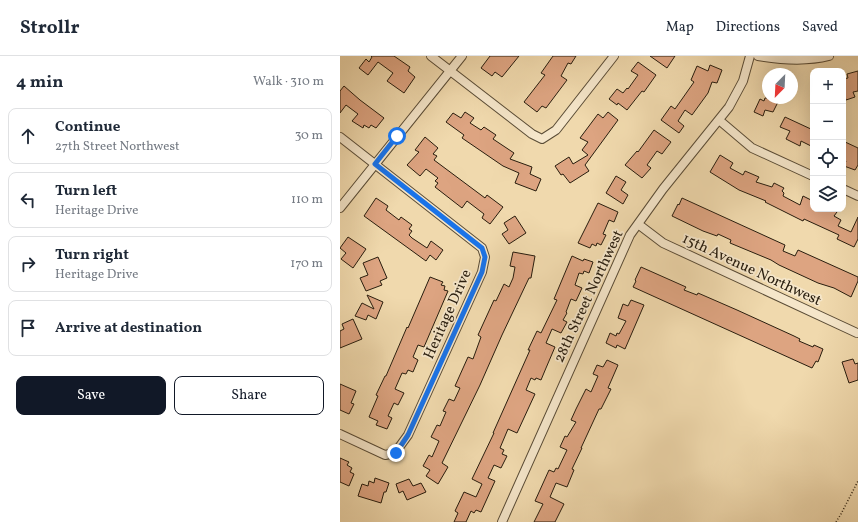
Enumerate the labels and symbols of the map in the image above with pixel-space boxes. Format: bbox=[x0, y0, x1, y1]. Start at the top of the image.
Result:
north arrow bbox=[762, 68, 798, 104]
route start bbox=[388, 127, 406, 145]
street label: 28th Street Northwest bbox=[549, 227, 629, 367]
street label: 15th Avenue Northwest bbox=[678, 229, 824, 312]
street label: Heritage Drive bbox=[419, 266, 478, 363]
route end bbox=[387, 444, 405, 462]

